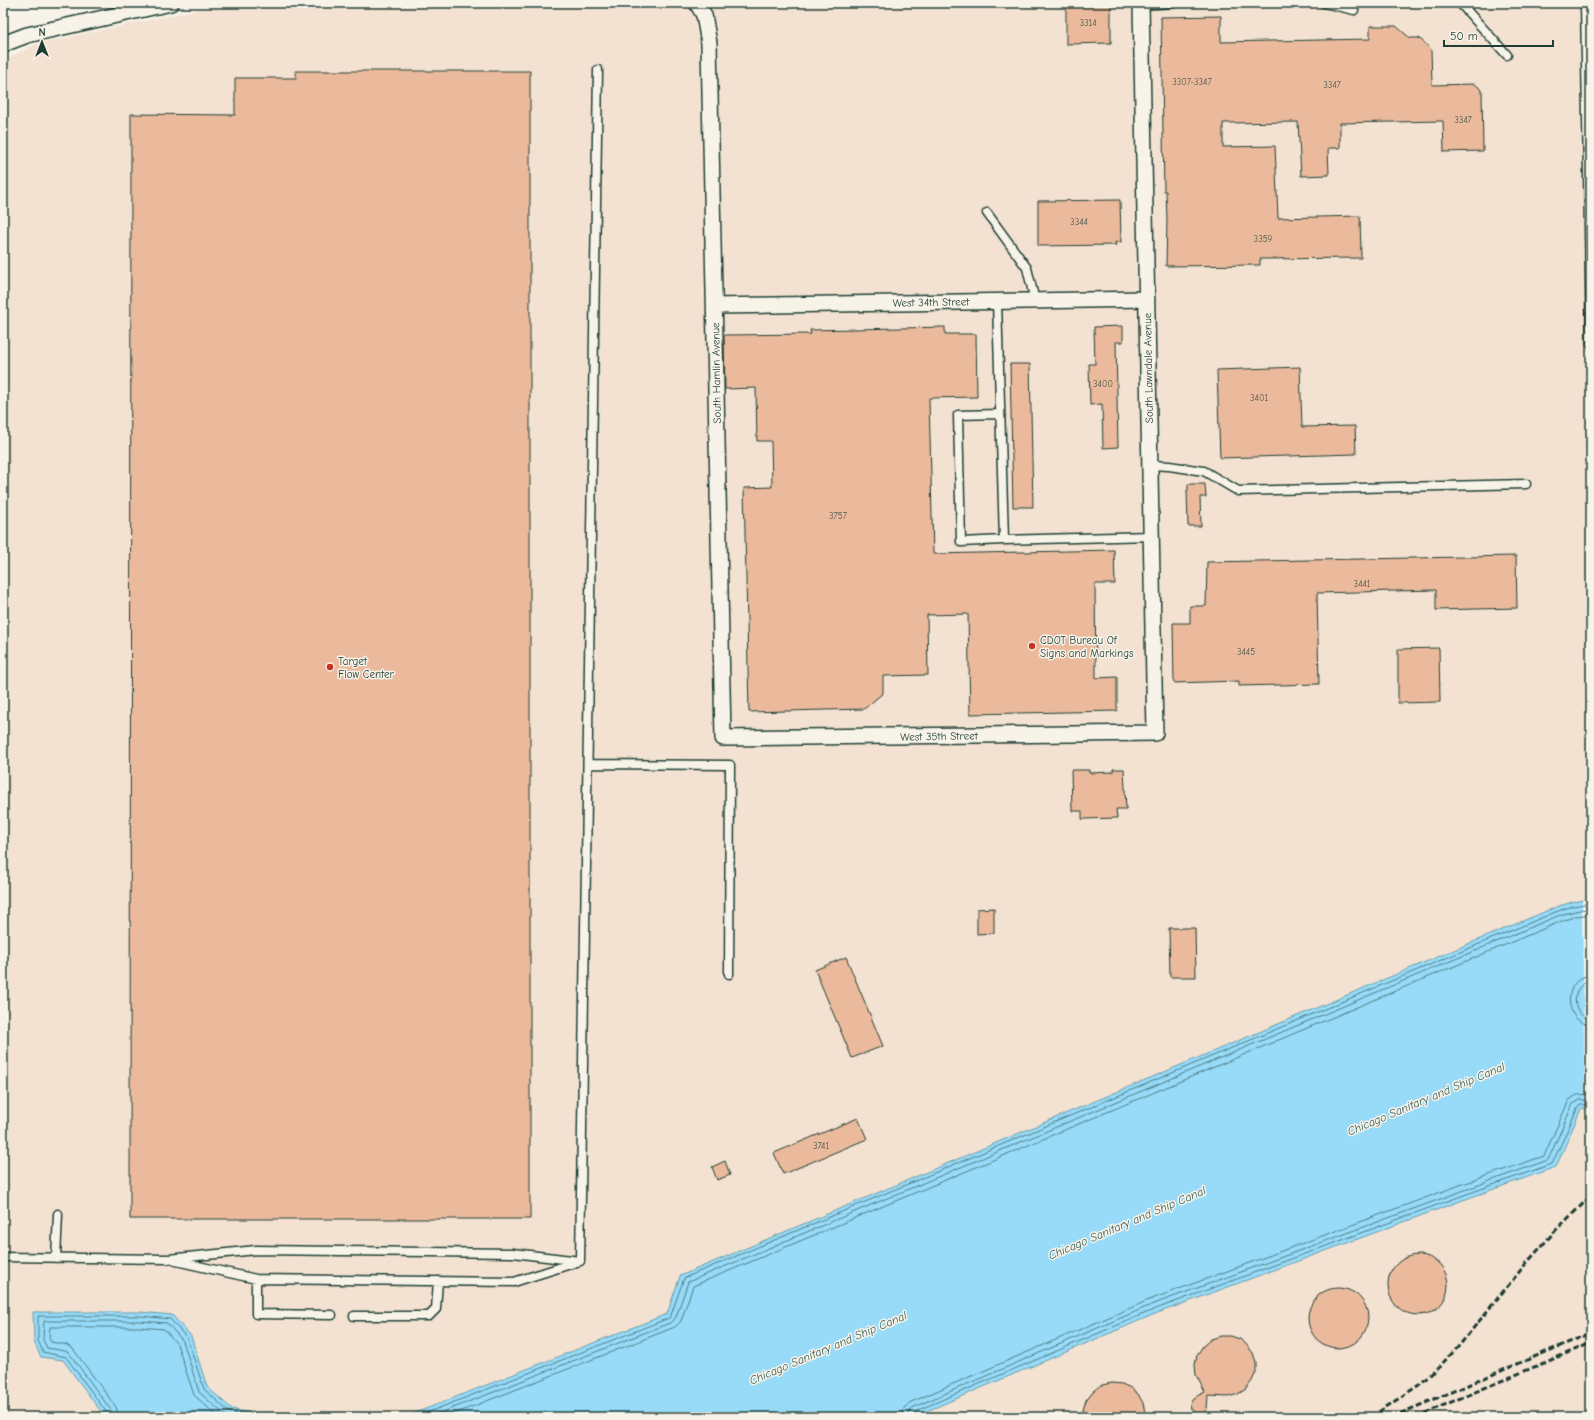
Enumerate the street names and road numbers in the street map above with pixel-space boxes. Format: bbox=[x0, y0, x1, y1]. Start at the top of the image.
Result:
street label: West 34th Street bbox=[892, 295, 970, 310]
street label: South Lawndale Avenue bbox=[1141, 312, 1156, 423]
street label: South Hamlin Avenue bbox=[709, 322, 724, 424]
street label: West 35th Street bbox=[900, 729, 979, 744]

